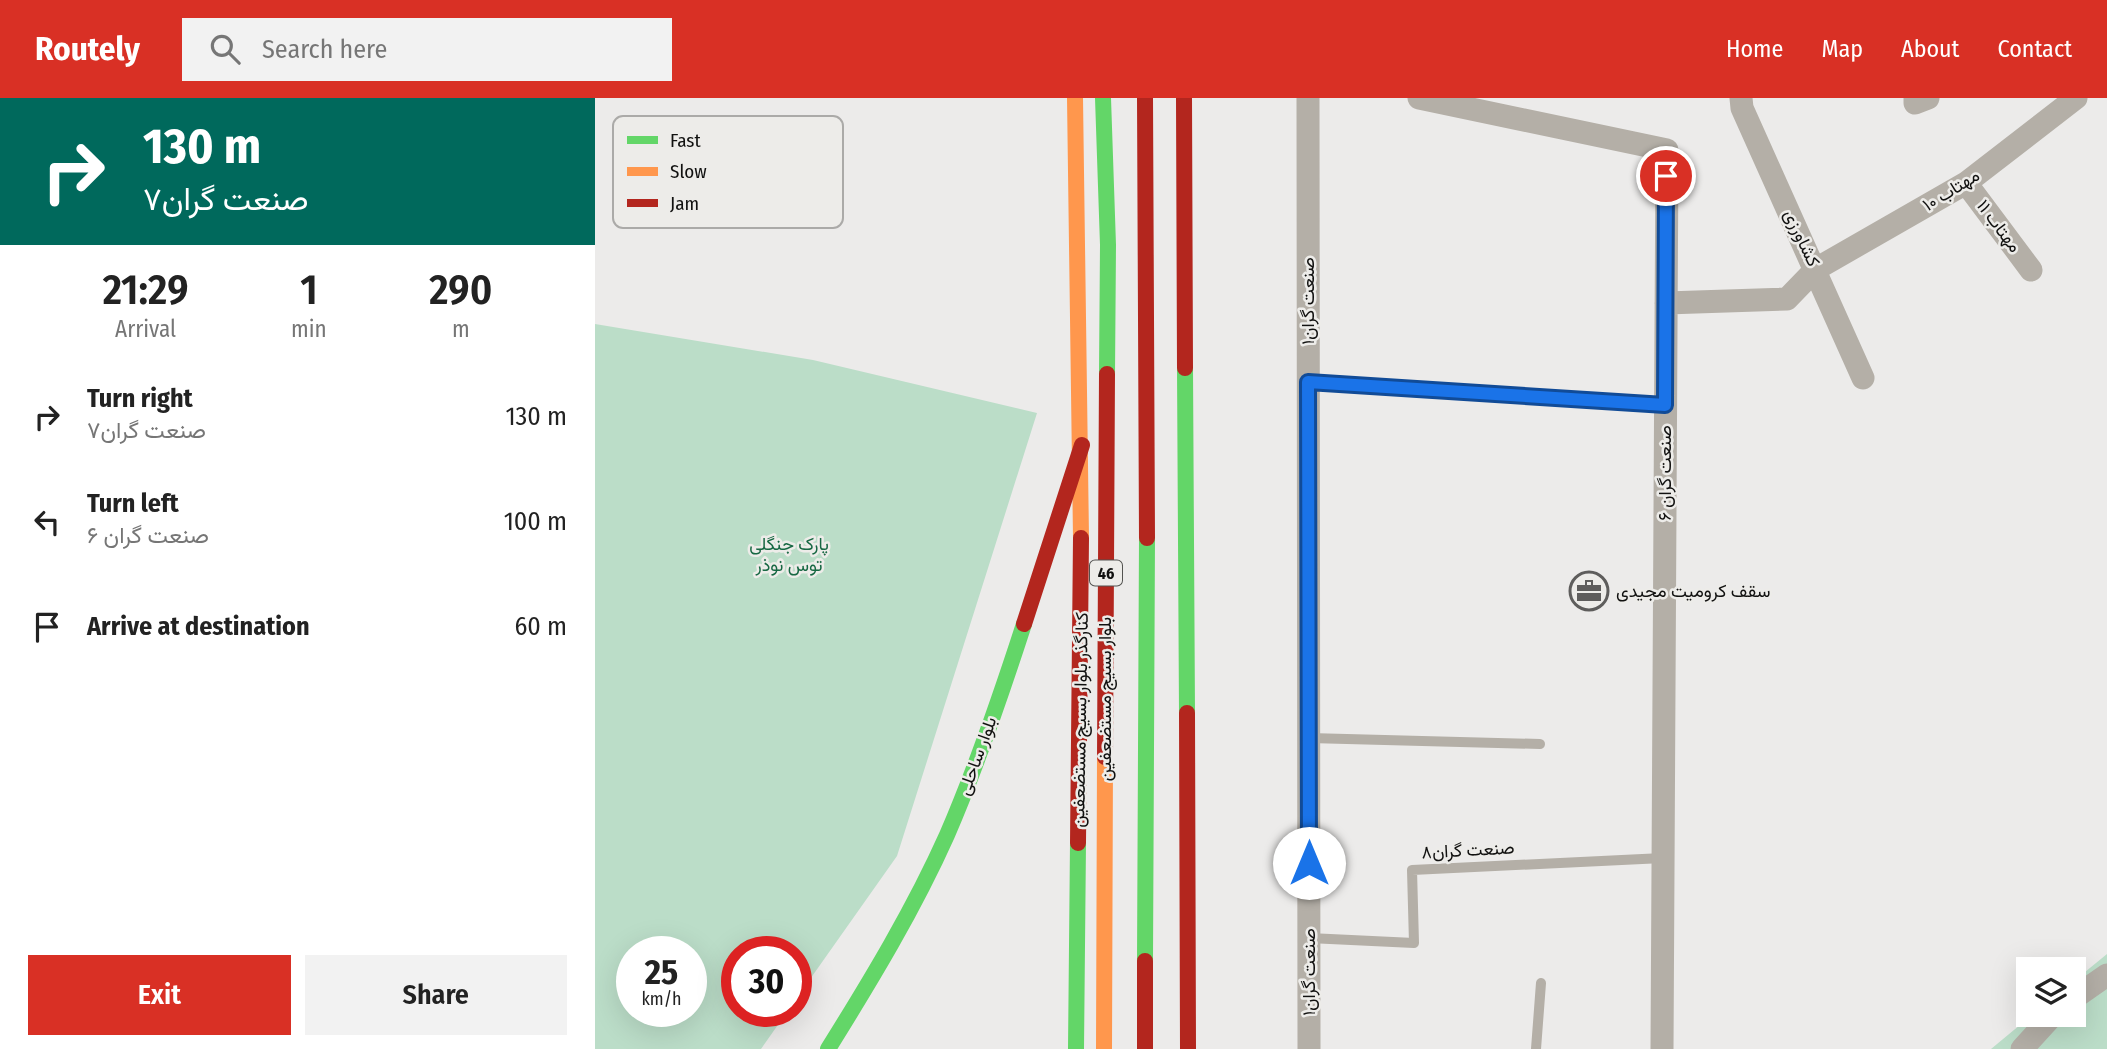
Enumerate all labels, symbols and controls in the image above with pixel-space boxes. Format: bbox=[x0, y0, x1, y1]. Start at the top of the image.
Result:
search box bbox=[182, 18, 672, 81]
text: Routely bbox=[35, 29, 140, 69]
icon: search bbox=[206, 30, 244, 68]
text: Search here bbox=[262, 34, 387, 65]
text: Home bbox=[1726, 35, 1783, 63]
text: Map bbox=[1821, 35, 1863, 63]
text: About bbox=[1901, 35, 1959, 63]
text: Contact bbox=[1997, 35, 2072, 63]
legend bbox=[613, 116, 843, 228]
text: 130 m bbox=[143, 117, 261, 176]
icon: right bbox=[28, 126, 119, 217]
text: Fast bbox=[670, 129, 701, 152]
pin bbox=[1636, 146, 1696, 206]
icon: arrive bbox=[1647, 157, 1685, 195]
text: Slow bbox=[670, 160, 707, 183]
street label: مهتاب ۱۰ bbox=[1918, 164, 1984, 216]
text: صنعت گران۷ bbox=[143, 180, 308, 218]
text: Jam bbox=[670, 192, 699, 215]
street label: مهتاب ۱۱ bbox=[1972, 195, 2026, 257]
street label: کشاورزی bbox=[1779, 206, 1825, 270]
street label: صنعت گران۱ bbox=[1297, 257, 1319, 345]
text: 21:29 bbox=[103, 265, 188, 315]
text: 1 bbox=[300, 265, 318, 315]
text: 290 bbox=[429, 265, 492, 315]
text: Arrival bbox=[115, 315, 176, 343]
text: min bbox=[291, 315, 327, 343]
text: m bbox=[452, 315, 470, 343]
text: Turn right bbox=[87, 383, 193, 414]
icon: right bbox=[28, 398, 66, 436]
text: 130 m bbox=[505, 401, 567, 432]
text: صنعت گران۷ bbox=[87, 416, 206, 444]
street label: صنعت گران ۶ bbox=[1654, 425, 1676, 521]
text: Turn left bbox=[87, 488, 179, 519]
icon: left bbox=[28, 503, 66, 541]
text: 100 m bbox=[504, 506, 567, 537]
text: صنعت گران ۶ bbox=[87, 521, 209, 549]
park label: پارک جنگلی توس نوذر bbox=[749, 533, 829, 576]
road number: 46 bbox=[1090, 560, 1122, 586]
office icon: سقف کرومیت مجیدی bbox=[1568, 570, 1610, 612]
place label: سقف کرومیت مجیدی bbox=[1616, 580, 1771, 602]
icon: arrive bbox=[28, 608, 66, 646]
text: Arrive at destination bbox=[87, 611, 310, 642]
text: 60 m bbox=[514, 611, 567, 642]
street label: کنارگذر بلوار بسیج مستضعفین bbox=[1067, 612, 1094, 828]
street label: بلوار بسیج مستضعفین bbox=[1094, 617, 1117, 781]
street label: بلوار ساحلی bbox=[953, 714, 1001, 798]
position arrow bbox=[1272, 826, 1346, 900]
street label: صنعت گران۸ bbox=[1421, 837, 1515, 863]
street label: صنعت گران۱ bbox=[1298, 928, 1320, 1016]
speed limit sign: 30 bbox=[721, 936, 812, 1027]
text: 25 bbox=[645, 951, 678, 993]
button: Exit bbox=[28, 955, 291, 1035]
button: Share bbox=[305, 955, 567, 1035]
map controls bbox=[2016, 957, 2086, 1027]
button: layers bbox=[2016, 957, 2086, 1027]
text: km/h bbox=[641, 988, 682, 1010]

